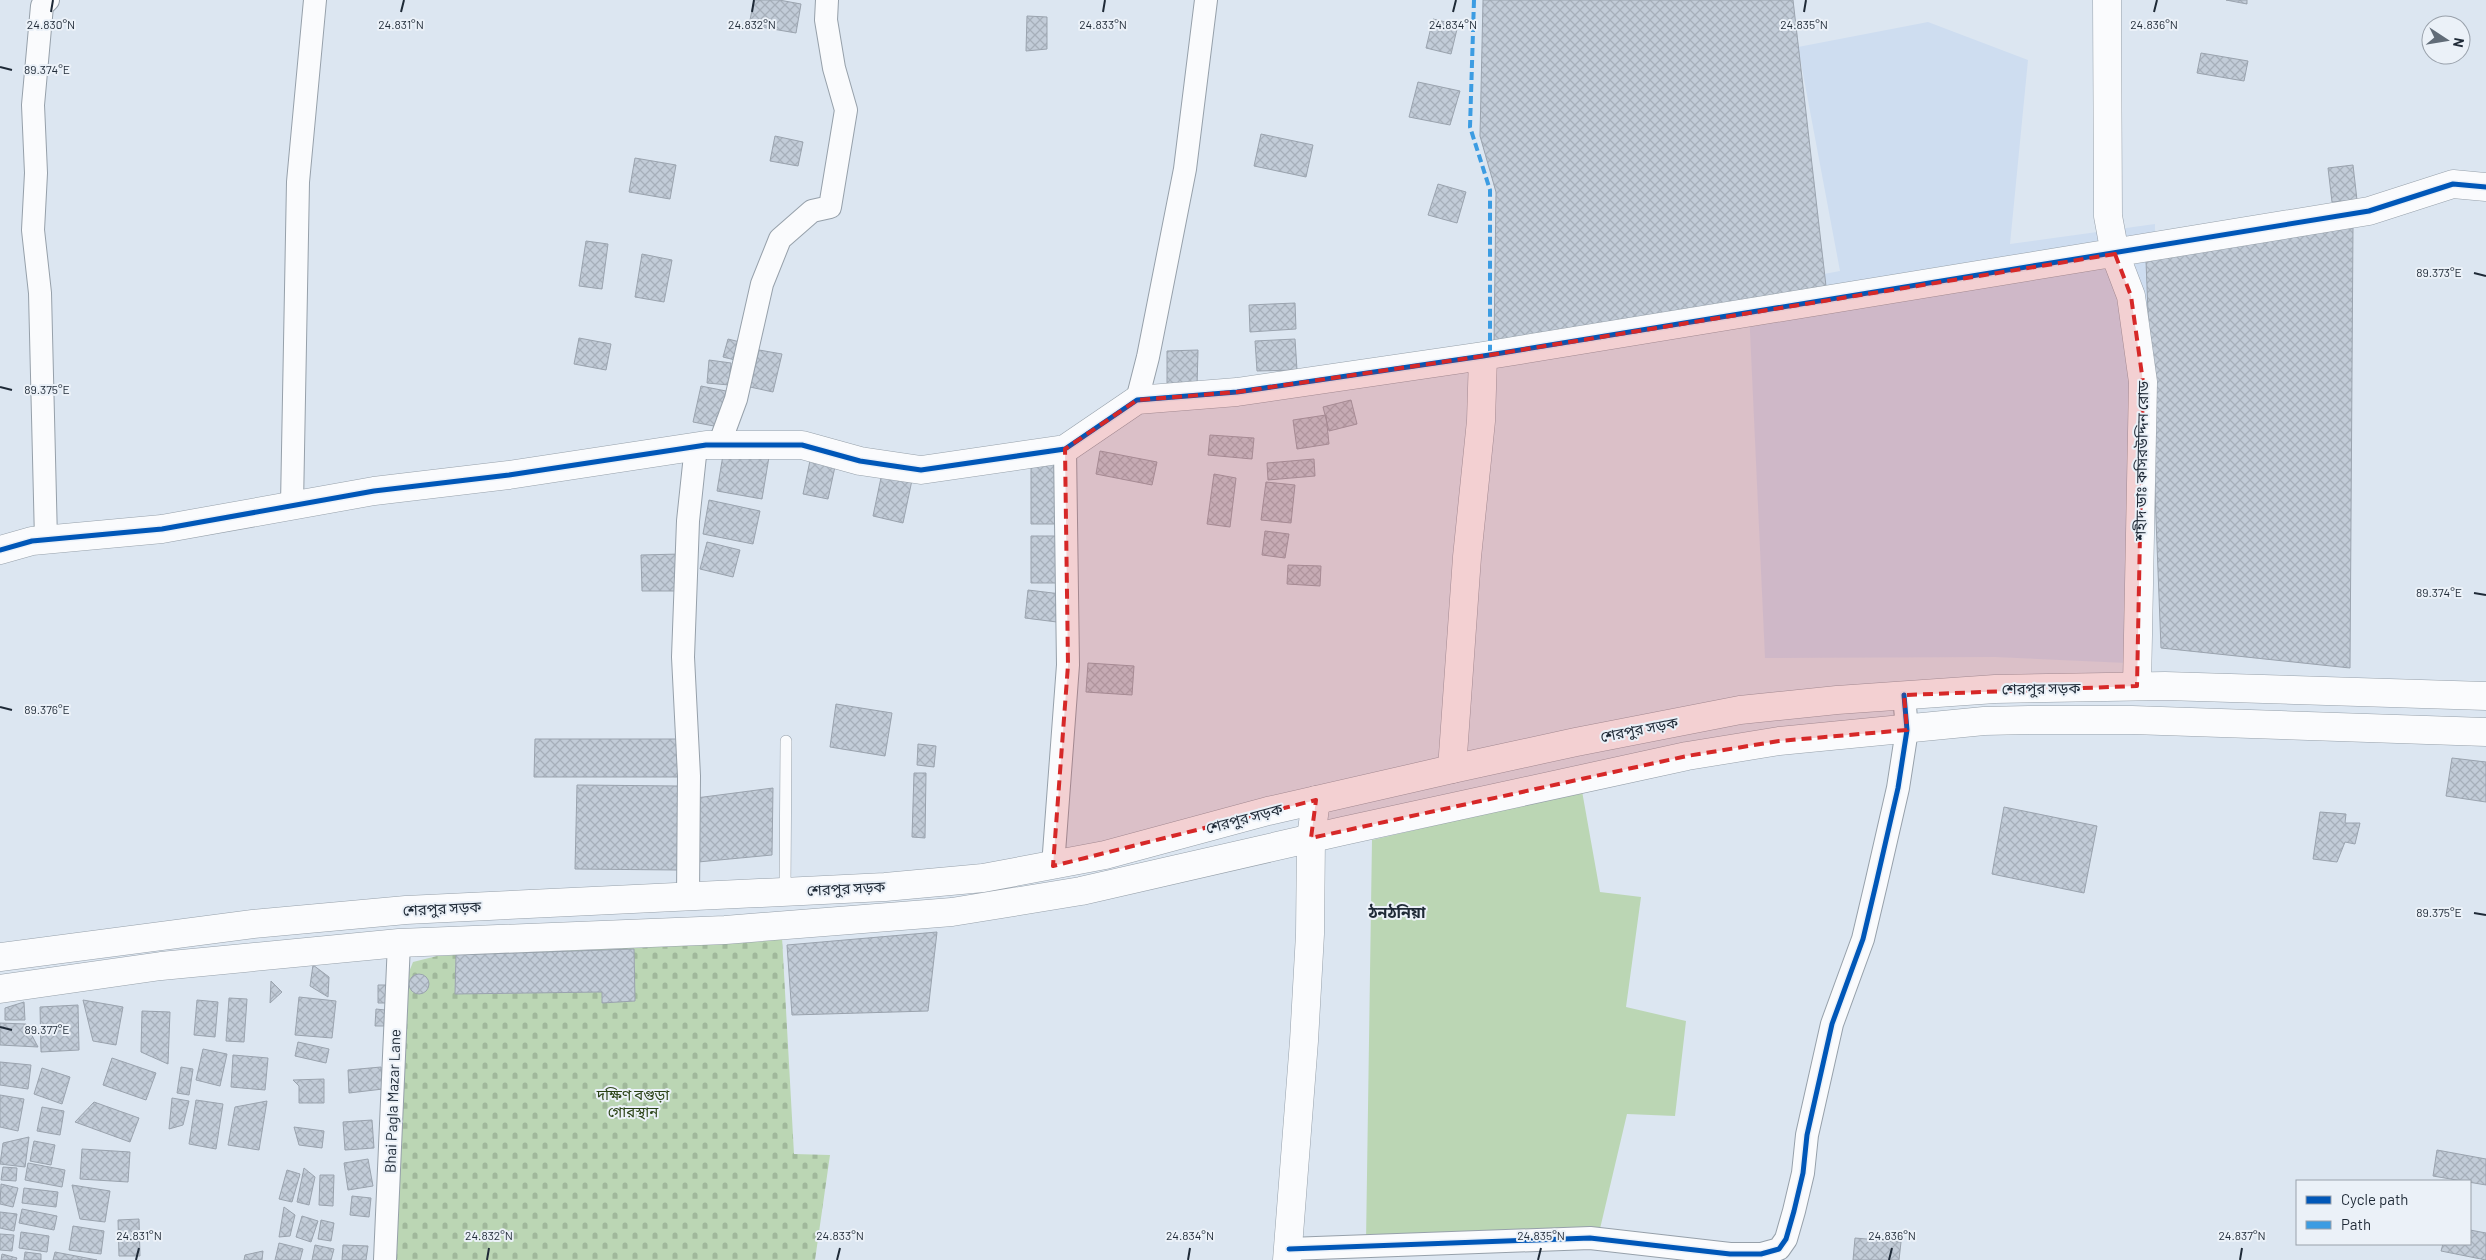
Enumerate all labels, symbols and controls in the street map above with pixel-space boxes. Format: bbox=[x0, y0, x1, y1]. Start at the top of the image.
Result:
north arrow bbox=[2421, 15, 2471, 65]
text: 24.830°N bbox=[27, 17, 75, 31]
text: 24.831°N bbox=[378, 17, 424, 31]
text: 24.832°N bbox=[728, 17, 776, 31]
text: 24.833°N bbox=[1079, 17, 1127, 31]
text: 24.834°N bbox=[1429, 17, 1477, 31]
text: 24.835°N bbox=[1780, 17, 1828, 31]
text: 24.836°N bbox=[2130, 17, 2178, 31]
text: N bbox=[2450, 36, 2468, 49]
text: 89.374°E bbox=[24, 62, 70, 76]
text: 89.373°E bbox=[2416, 265, 2462, 279]
street label: শহীদ ডাঃ কসিরউদ্দিন রোড bbox=[2131, 381, 2151, 542]
text: 89.375°E bbox=[24, 382, 70, 396]
text: 89.374°E bbox=[2416, 585, 2462, 599]
street label: শেরপুর সড়ক bbox=[2001, 678, 2081, 699]
text: 89.376°E bbox=[24, 702, 70, 716]
street label: শেরপুর সড়ক bbox=[1599, 712, 1680, 746]
street label: শেরপুর সড়ক bbox=[1204, 799, 1286, 838]
street label: শেরপুর সড়ক bbox=[806, 877, 887, 900]
street label: শেরপুর সড়ক bbox=[402, 897, 483, 920]
district label: ঠনঠনিয়া bbox=[1368, 902, 1426, 921]
text: 89.375°E bbox=[2416, 905, 2462, 919]
text: 89.377°E bbox=[24, 1022, 70, 1036]
street label: Bhai Pagla Mazar Lane bbox=[380, 1029, 404, 1173]
park label: দক্ষিণ বগুড়া গোরস্থান bbox=[596, 1085, 670, 1120]
legend bbox=[2296, 1180, 2471, 1245]
text: Cycle path bbox=[2341, 1190, 2408, 1208]
text: Path bbox=[2341, 1215, 2371, 1233]
text: 24.831°N bbox=[116, 1228, 162, 1242]
text: 24.832°N bbox=[465, 1228, 513, 1242]
text: 24.833°N bbox=[816, 1228, 864, 1242]
text: 24.834°N bbox=[1166, 1228, 1214, 1242]
text: 24.835°N bbox=[1517, 1228, 1565, 1242]
text: 24.836°N bbox=[1868, 1228, 1916, 1242]
text: 24.837°N bbox=[2218, 1228, 2266, 1242]

